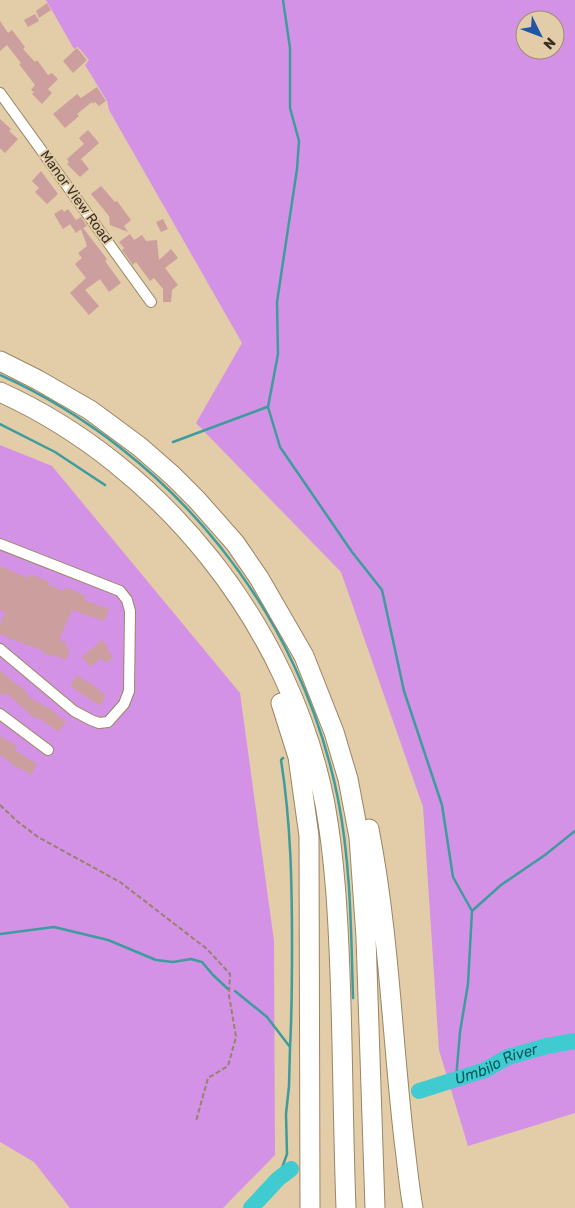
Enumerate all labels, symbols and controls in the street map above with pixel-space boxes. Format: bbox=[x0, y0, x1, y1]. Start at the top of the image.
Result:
north arrow bbox=[515, 10, 565, 60]
text: N bbox=[540, 34, 559, 53]
street label: Manor View Road bbox=[36, 147, 116, 247]
water label: Umbilo River bbox=[452, 1040, 541, 1088]

